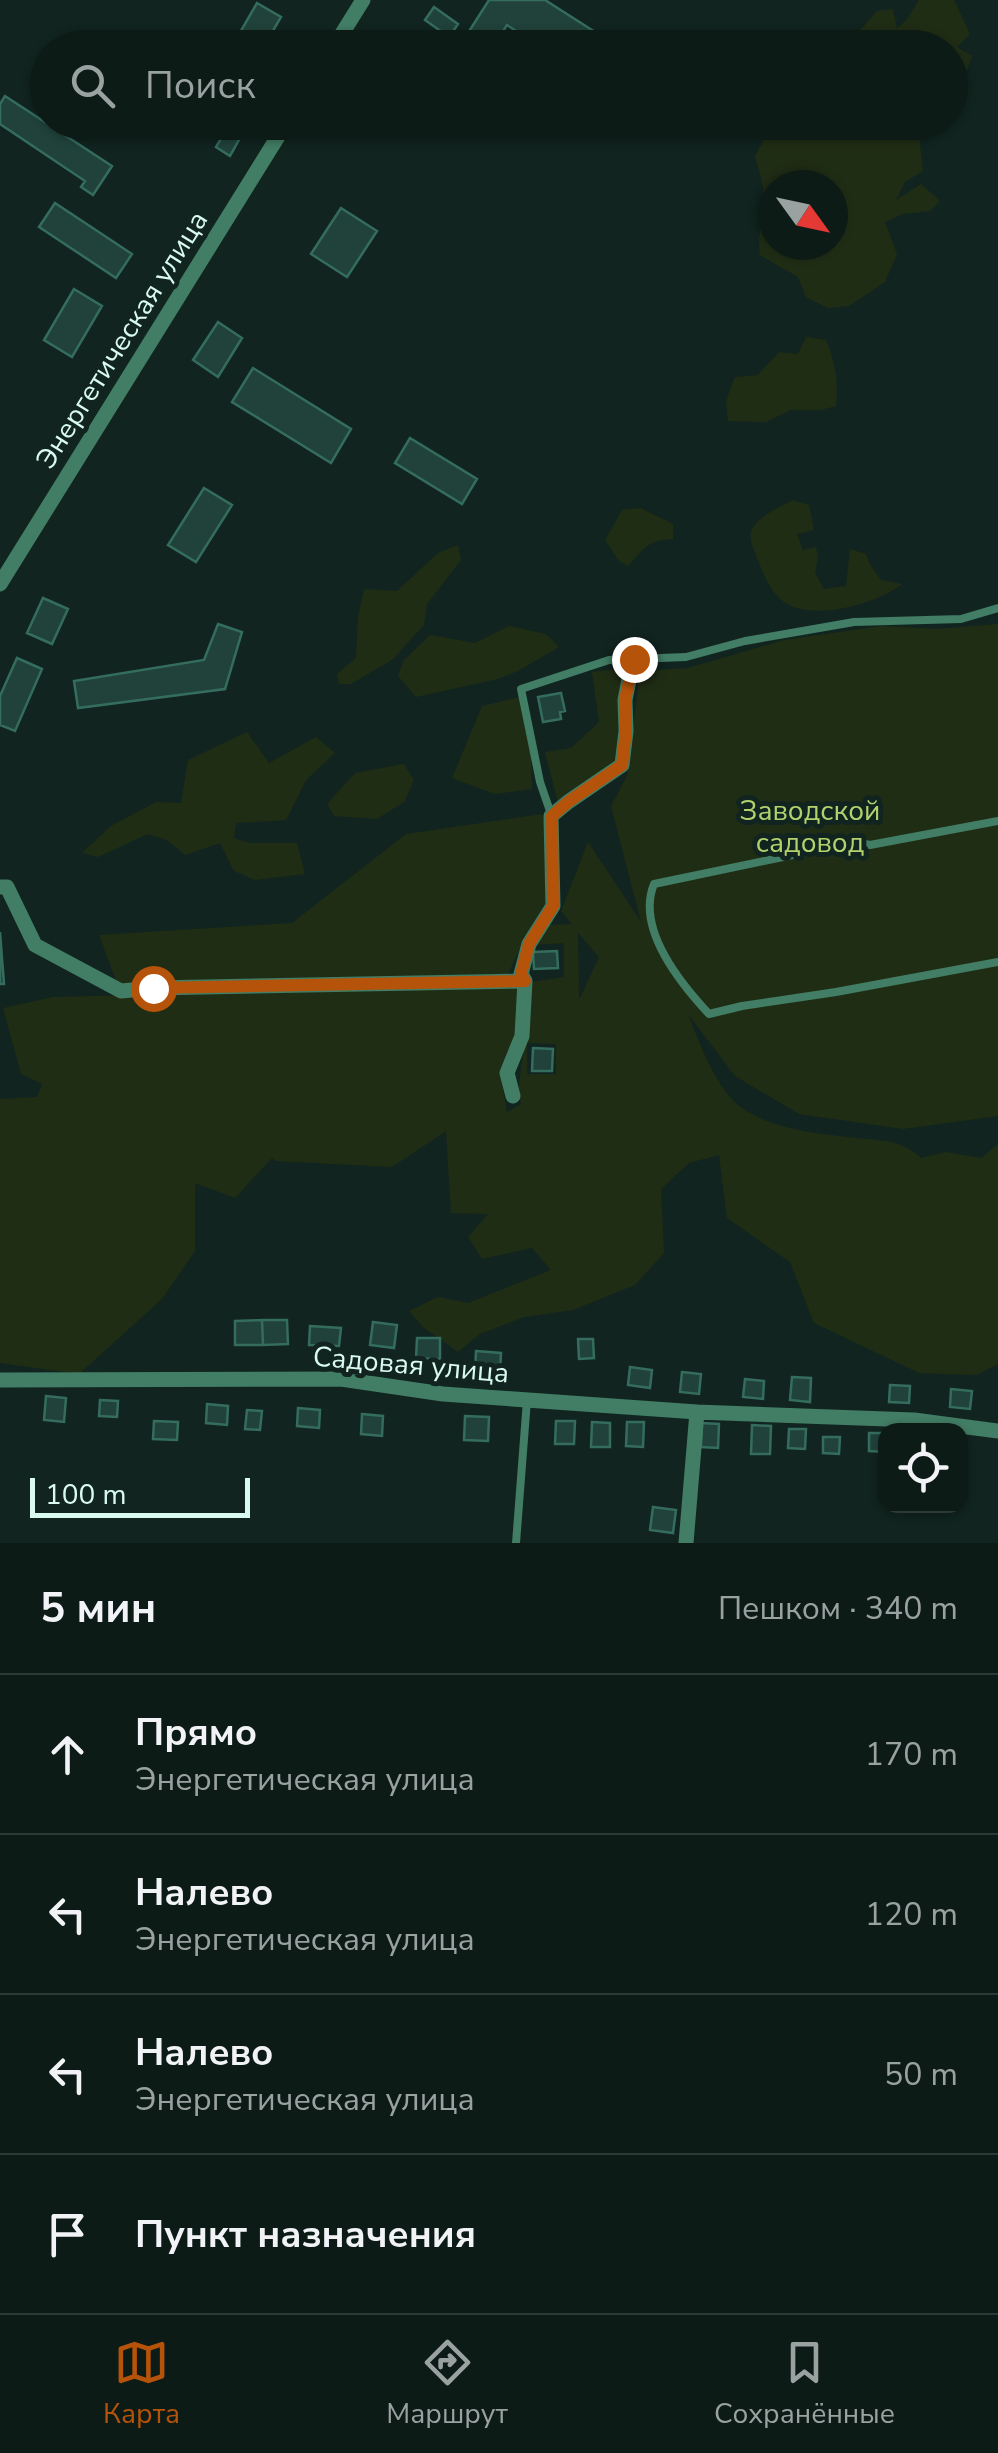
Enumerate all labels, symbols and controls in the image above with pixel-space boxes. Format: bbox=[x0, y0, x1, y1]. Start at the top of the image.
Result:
search box bbox=[30, 30, 968, 140]
icon: search bbox=[65, 58, 120, 113]
text: Поиск bbox=[145, 60, 255, 111]
north arrow bbox=[758, 170, 848, 260]
street label: Энергетическая улица bbox=[27, 204, 217, 476]
route end bbox=[612, 637, 658, 683]
park label: Заводской садовод bbox=[740, 792, 880, 862]
route start bbox=[131, 966, 177, 1012]
street label: Садовая улица bbox=[311, 1337, 511, 1393]
map controls bbox=[878, 1423, 968, 1513]
button: locate bbox=[878, 1423, 968, 1513]
scale bar bbox=[30, 1473, 250, 1518]
text: 100 m bbox=[45, 1476, 127, 1514]
text: 5 мин bbox=[40, 1580, 156, 1637]
text: Пешком · 340 m bbox=[718, 1587, 958, 1630]
text: Прямо bbox=[135, 1707, 257, 1758]
icon: ahead bbox=[40, 1727, 95, 1782]
text: 170 m bbox=[865, 1733, 958, 1776]
text: Энергетическая улица bbox=[135, 1758, 475, 1801]
text: Налево bbox=[135, 1867, 274, 1918]
icon: left bbox=[40, 1887, 95, 1942]
text: 120 m bbox=[865, 1893, 958, 1936]
text: Энергетическая улица bbox=[135, 1918, 475, 1961]
text: Налево bbox=[135, 2027, 274, 2078]
icon: left bbox=[40, 2047, 95, 2102]
text: 50 m bbox=[884, 2053, 958, 2096]
text: Энергетическая улица bbox=[135, 2078, 475, 2121]
icon: arrive bbox=[40, 2207, 95, 2262]
text: Пункт назначения bbox=[135, 2209, 476, 2260]
tab: Карта bbox=[103, 2335, 180, 2433]
tab: Маршрут bbox=[386, 2335, 508, 2433]
tab: Сохранённые bbox=[714, 2335, 895, 2433]

